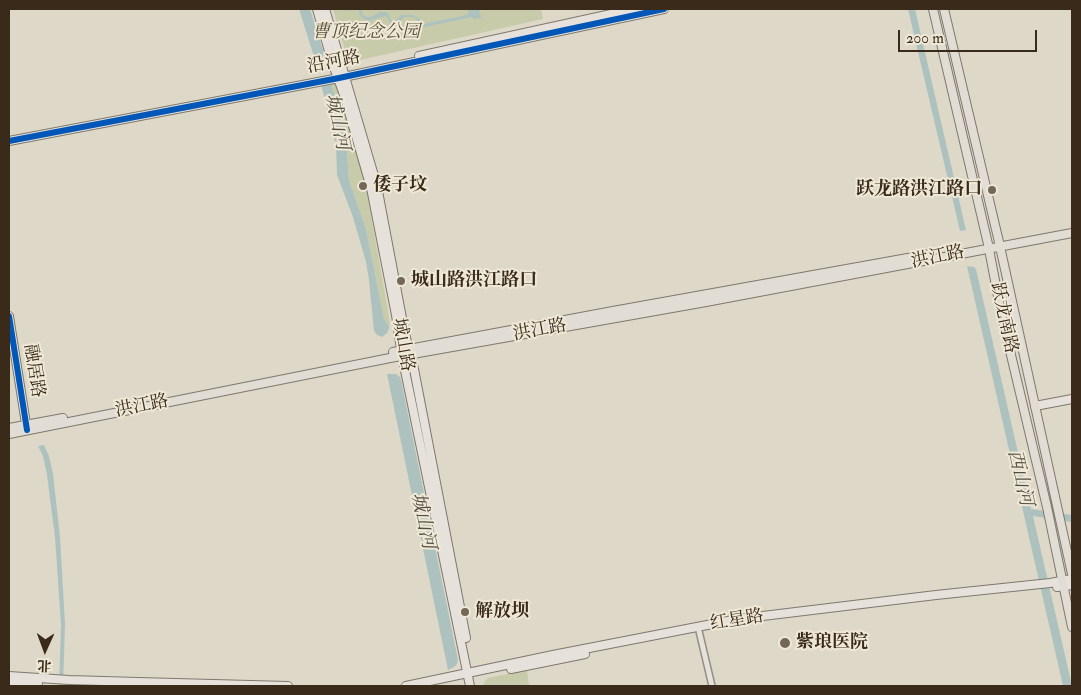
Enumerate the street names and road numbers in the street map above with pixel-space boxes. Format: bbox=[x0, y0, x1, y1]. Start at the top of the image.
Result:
street label: 沿河路 bbox=[305, 47, 363, 79]
street label: 洪江路 bbox=[909, 242, 967, 274]
street label: 跃龙南路 bbox=[985, 281, 1021, 355]
street label: 洪江路 bbox=[512, 316, 568, 346]
street label: 城山路 bbox=[387, 317, 417, 373]
street label: 融居路 bbox=[18, 343, 48, 399]
street label: 洪江路 bbox=[113, 391, 171, 423]
street label: 红星路 bbox=[709, 606, 765, 636]

